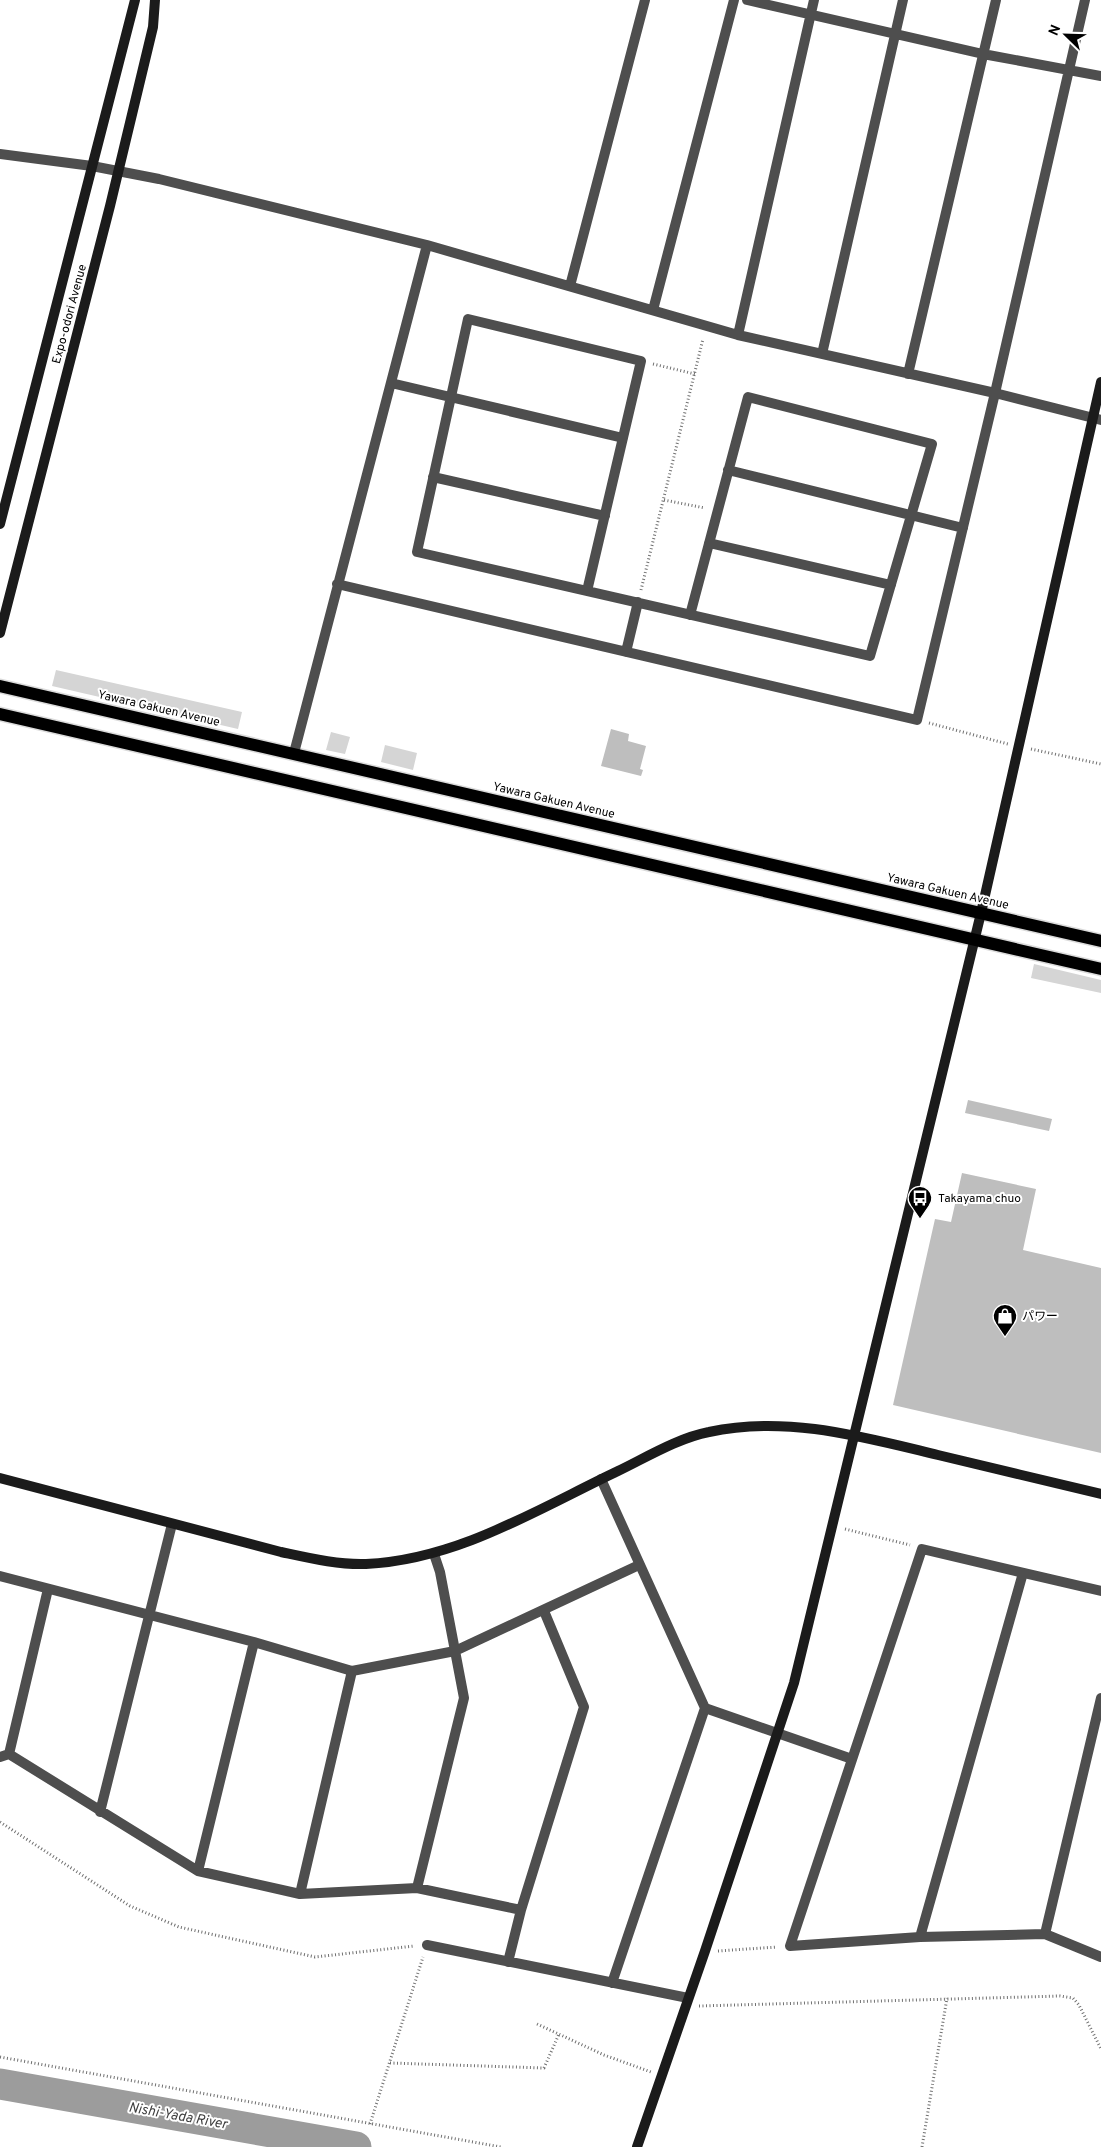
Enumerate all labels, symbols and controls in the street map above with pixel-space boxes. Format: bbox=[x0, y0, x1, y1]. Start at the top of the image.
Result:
north arrow bbox=[1041, 10, 1091, 60]
text: N bbox=[1046, 23, 1065, 38]
street label: Expo-odori Avenue bbox=[49, 263, 91, 366]
street label: Yawara Gakuen Avenue bbox=[96, 687, 221, 731]
street label: Yawara Gakuen Avenue bbox=[491, 779, 616, 823]
street label: Yawara Gakuen Avenue bbox=[885, 870, 1010, 914]
bus stop icon: Takayama chuo bbox=[907, 1185, 933, 1219]
place label: Takayama chuo bbox=[938, 1191, 1021, 1207]
shop icon: パワー bbox=[992, 1303, 1018, 1337]
place label: パワー bbox=[1022, 1309, 1058, 1325]
water label: Nishi-Yada River bbox=[127, 2099, 230, 2134]

